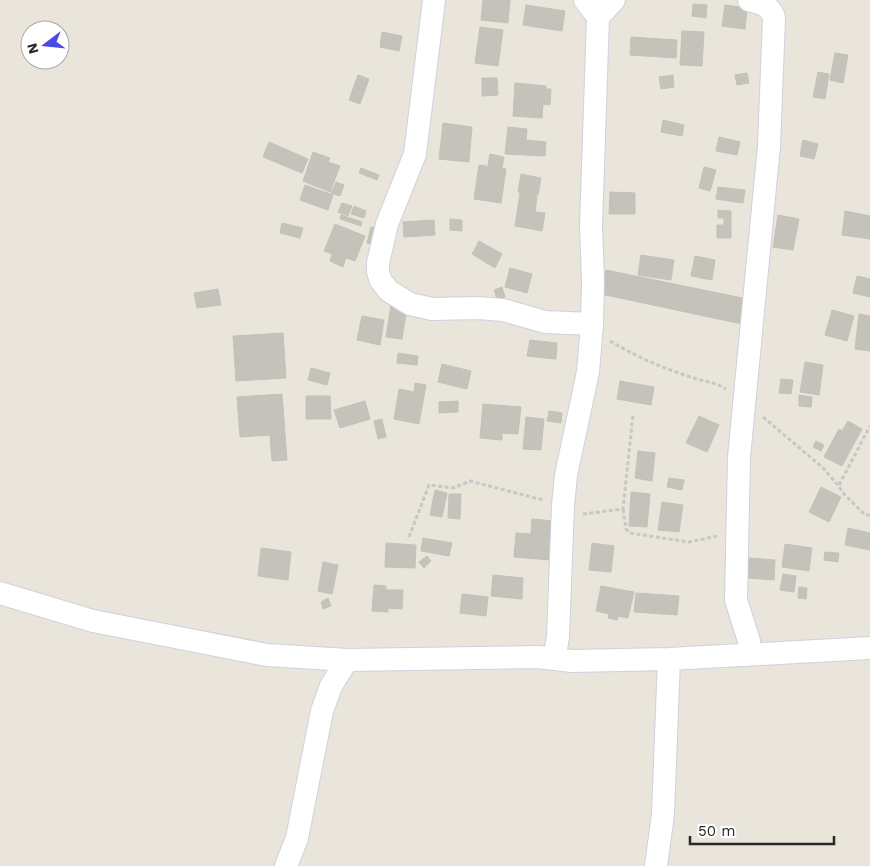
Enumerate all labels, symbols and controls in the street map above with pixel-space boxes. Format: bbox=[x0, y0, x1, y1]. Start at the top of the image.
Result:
north arrow bbox=[20, 20, 70, 70]
text: N bbox=[23, 41, 42, 56]
scale bar bbox=[690, 814, 834, 846]
text: 50 m bbox=[698, 822, 735, 840]

